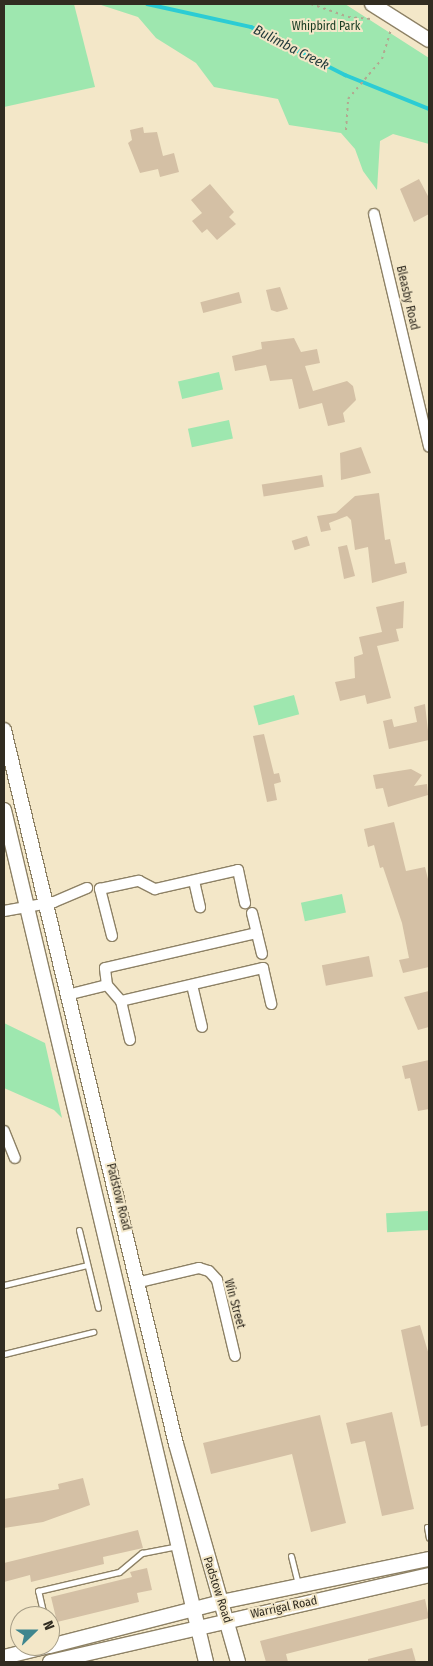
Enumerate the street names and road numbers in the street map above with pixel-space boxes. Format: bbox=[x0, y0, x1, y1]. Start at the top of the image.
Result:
street label: Bleasby Road bbox=[393, 264, 421, 332]
street label: Padstow Road bbox=[103, 1162, 133, 1232]
street label: Win Street bbox=[220, 1278, 248, 1330]
street label: Padstow Road bbox=[200, 1555, 234, 1625]
street label: Warrigal Road bbox=[249, 1594, 319, 1622]

